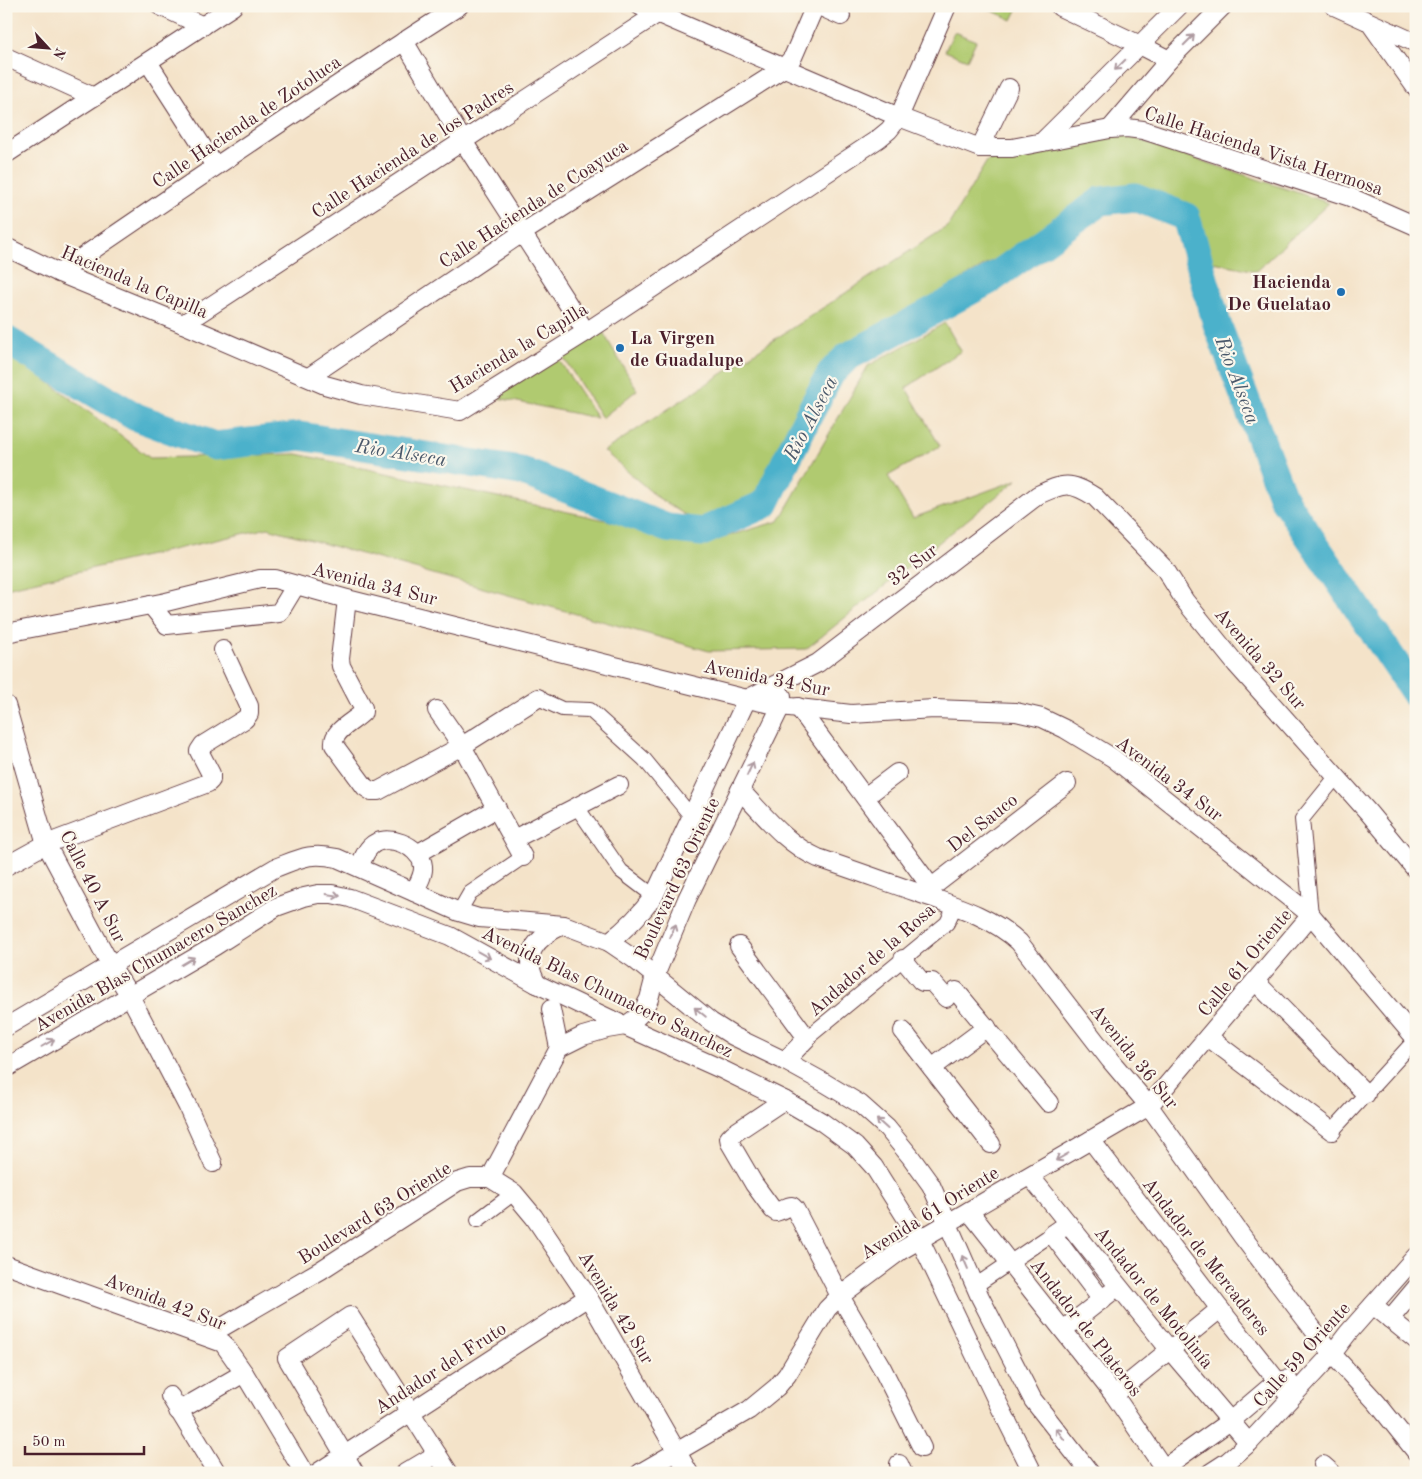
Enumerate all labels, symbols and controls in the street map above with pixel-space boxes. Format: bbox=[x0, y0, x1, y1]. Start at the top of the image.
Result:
north arrow bbox=[22, 22, 72, 72]
one-way arrow bbox=[1183, 34, 1195, 47]
text: N bbox=[50, 45, 67, 61]
street label: Calle Hacienda de Zotoluca bbox=[150, 53, 346, 193]
one-way arrow bbox=[1113, 59, 1126, 71]
street label: Calle Hacienda de los Padres bbox=[309, 79, 518, 223]
street label: Calle Hacienda Vista Hermosa bbox=[1141, 105, 1386, 200]
street label: Calle Hacienda de Coayuca bbox=[437, 137, 633, 273]
street label: Hacienda la Capilla bbox=[58, 244, 211, 323]
place label: Hacienda De Guelatao bbox=[1227, 274, 1331, 315]
marker: Hacienda De Guelatao bbox=[1335, 286, 1347, 298]
street label: Hacienda la Capilla bbox=[447, 300, 592, 398]
place label: La Virgen de Guadalupe bbox=[630, 330, 744, 371]
water label: Rio Alseca bbox=[1210, 333, 1262, 428]
marker: La Virgen de Guadalupe bbox=[614, 342, 626, 354]
water label: Rio Alseca bbox=[781, 373, 842, 465]
water label: Rio Alseca bbox=[353, 437, 448, 471]
street label: 32 Sur bbox=[885, 541, 942, 591]
street label: Avenida 34 Sur bbox=[310, 561, 439, 610]
street label: Avenida 32 Sur bbox=[1210, 605, 1309, 714]
street label: Avenida 34 Sur bbox=[702, 658, 832, 701]
street label: Avenida 34 Sur bbox=[1112, 734, 1226, 826]
one-way arrow bbox=[746, 762, 755, 777]
street label: Del Sauco bbox=[945, 791, 1022, 857]
street label: Boulevard 63 Oriente bbox=[632, 795, 724, 963]
street label: Calle 40 A Sur bbox=[55, 828, 128, 947]
street label: Avenida Blas Chumacero Sanchez bbox=[32, 882, 281, 1037]
one-way arrow bbox=[325, 890, 341, 900]
street label: Andador de la Rosa bbox=[806, 901, 940, 1021]
street label: Calle 61 Oriente bbox=[1195, 906, 1296, 1021]
street label: Avenida Blas Chumacero Sanchez bbox=[478, 924, 735, 1062]
one-way arrow bbox=[669, 924, 679, 939]
one-way arrow bbox=[476, 951, 491, 960]
one-way arrow bbox=[181, 956, 196, 966]
street label: Avenida 36 Sur bbox=[1085, 1002, 1181, 1114]
one-way arrow bbox=[693, 1006, 706, 1017]
one-way arrow bbox=[41, 1038, 55, 1048]
one-way arrow bbox=[875, 1118, 888, 1130]
one-way arrow bbox=[1055, 1152, 1070, 1162]
street label: Boulevard 63 Oriente bbox=[295, 1159, 455, 1269]
street label: Avenida 61 Oriente bbox=[858, 1164, 1003, 1264]
street label: Andador de Mercaderes bbox=[1138, 1175, 1272, 1340]
street label: Andador de Motolinía bbox=[1090, 1224, 1217, 1374]
street label: Avenida 42 Sur bbox=[574, 1248, 656, 1368]
one-way arrow bbox=[959, 1255, 969, 1270]
street label: Andador de Plateros bbox=[1026, 1256, 1144, 1401]
street label: Avenida 42 Sur bbox=[102, 1271, 229, 1335]
street label: Calle 59 Oriente bbox=[1251, 1299, 1355, 1412]
street label: Andador del Fruto bbox=[372, 1320, 510, 1419]
scale bar bbox=[25, 1424, 144, 1456]
one-way arrow bbox=[1054, 1428, 1065, 1441]
text: 50 m bbox=[32, 1435, 66, 1450]

